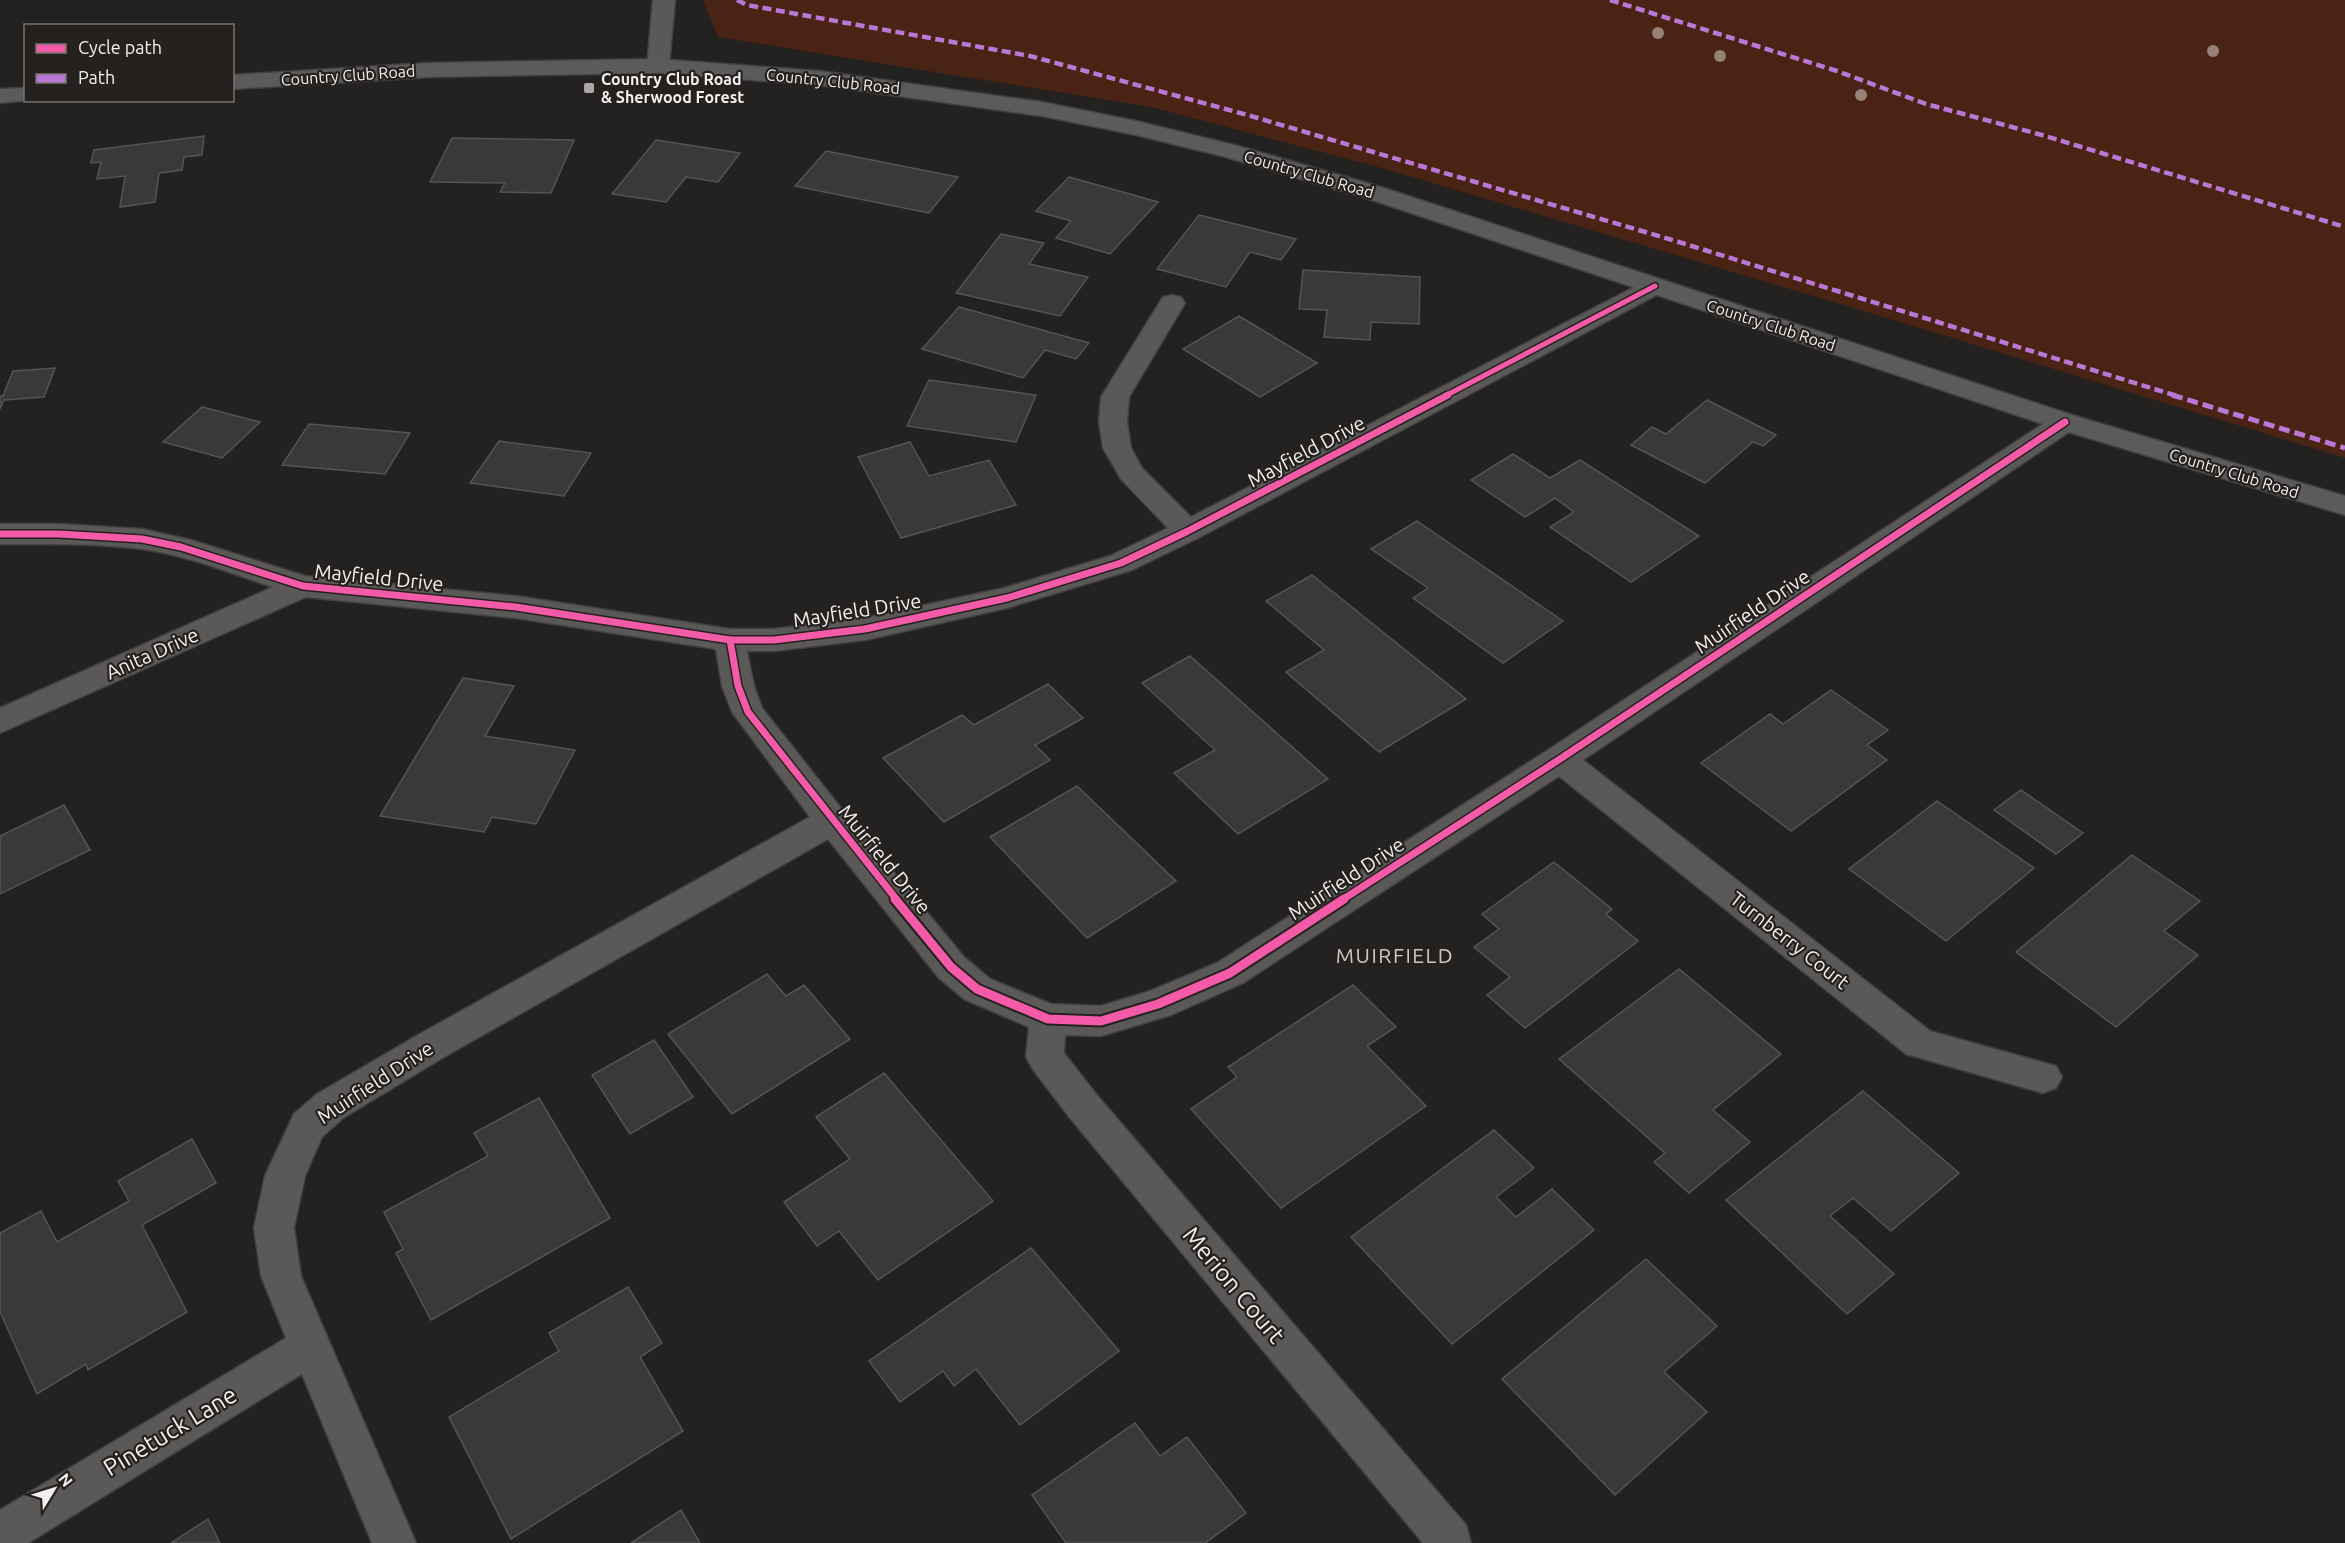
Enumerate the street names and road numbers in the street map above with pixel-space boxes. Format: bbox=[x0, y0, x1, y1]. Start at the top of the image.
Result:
street label: Country Club Road bbox=[280, 61, 416, 89]
street label: Country Club Road bbox=[765, 65, 901, 97]
street label: Country Club Road bbox=[1242, 147, 1376, 201]
street label: Country Club Road bbox=[1704, 296, 1838, 354]
street label: Mayfield Drive bbox=[1243, 410, 1369, 492]
street label: Country Club Road bbox=[2167, 445, 2301, 501]
street label: Mayfield Drive bbox=[313, 559, 445, 595]
street label: Muirfield Drive bbox=[1690, 564, 1814, 658]
street label: Mayfield Drive bbox=[791, 589, 923, 631]
street label: Anita Drive bbox=[102, 622, 202, 684]
street label: Muirfield Drive bbox=[834, 800, 936, 918]
street label: Muirfield Drive bbox=[1284, 832, 1408, 924]
street label: Turnberry Court bbox=[1726, 887, 1854, 994]
street label: Muirfield Drive bbox=[313, 1036, 437, 1128]
street label: Merion Court bbox=[1178, 1221, 1291, 1349]
street label: Pinetuck Lane bbox=[99, 1381, 241, 1481]

